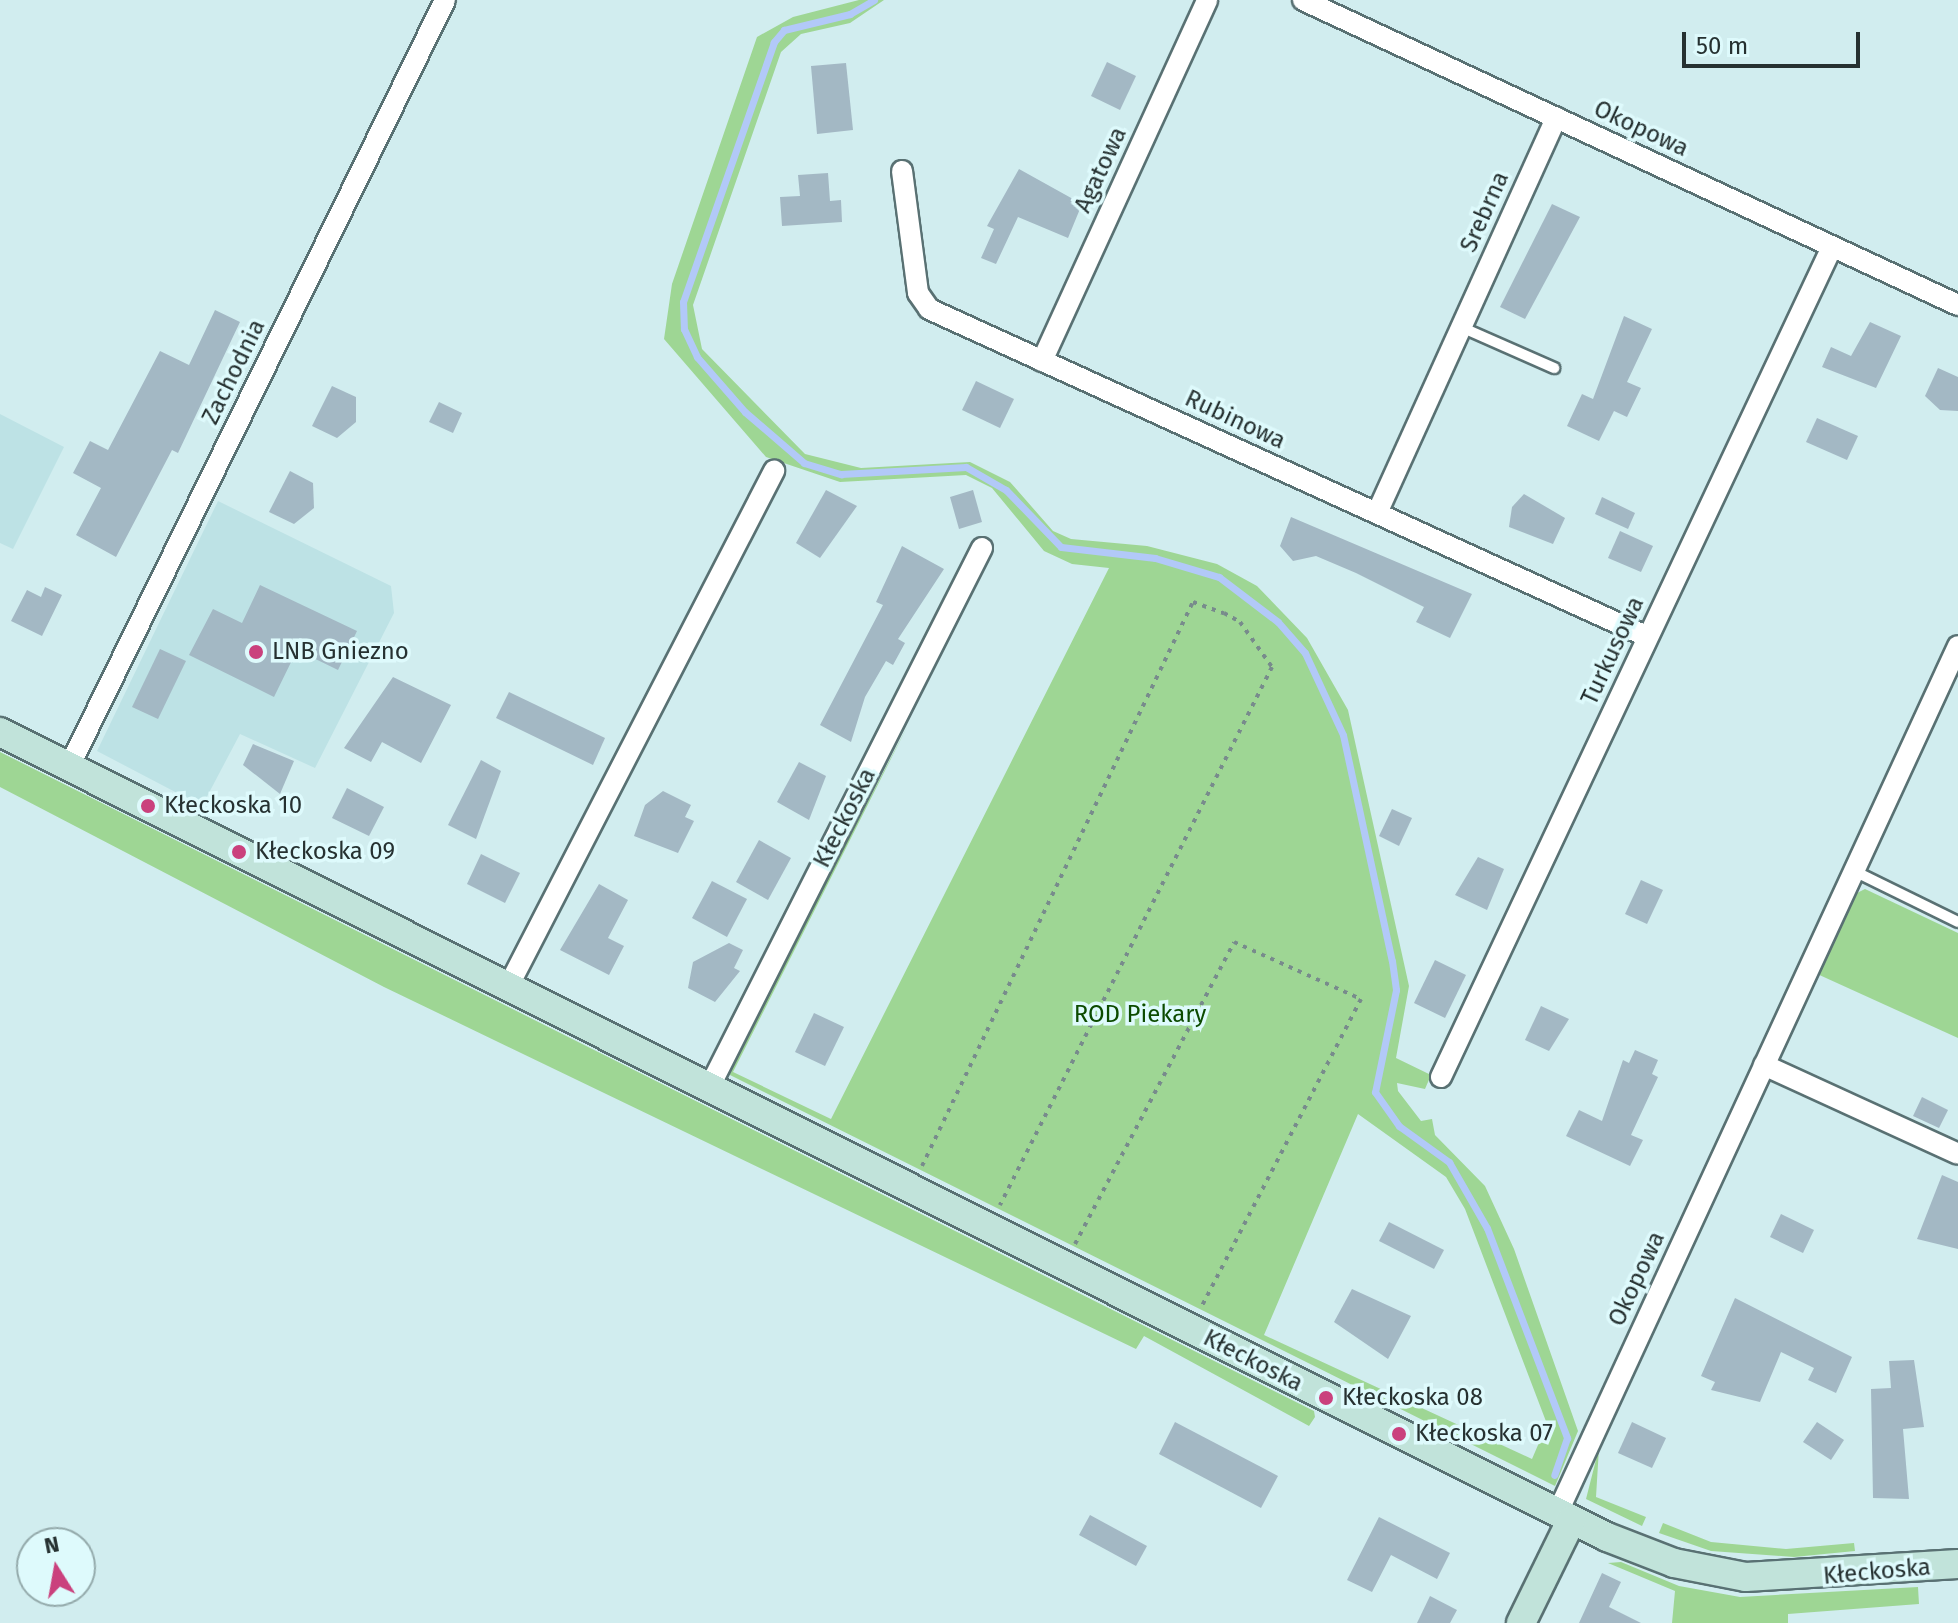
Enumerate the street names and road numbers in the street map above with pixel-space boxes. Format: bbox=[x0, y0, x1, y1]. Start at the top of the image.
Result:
street label: Okopowa bbox=[1589, 95, 1693, 163]
street label: Agatowa bbox=[1069, 123, 1133, 217]
street label: Srebrna bbox=[1454, 167, 1516, 257]
street label: Zachodnia bbox=[196, 315, 272, 429]
street label: Rubinowa bbox=[1180, 384, 1290, 456]
street label: Turkusowa bbox=[1575, 592, 1651, 710]
street label: Kłeckoska bbox=[808, 763, 882, 873]
street label: Okopowa bbox=[1603, 1227, 1671, 1331]
street label: Kłeckoska bbox=[1198, 1324, 1308, 1398]
street label: Kłeckoska bbox=[1822, 1553, 1932, 1591]

